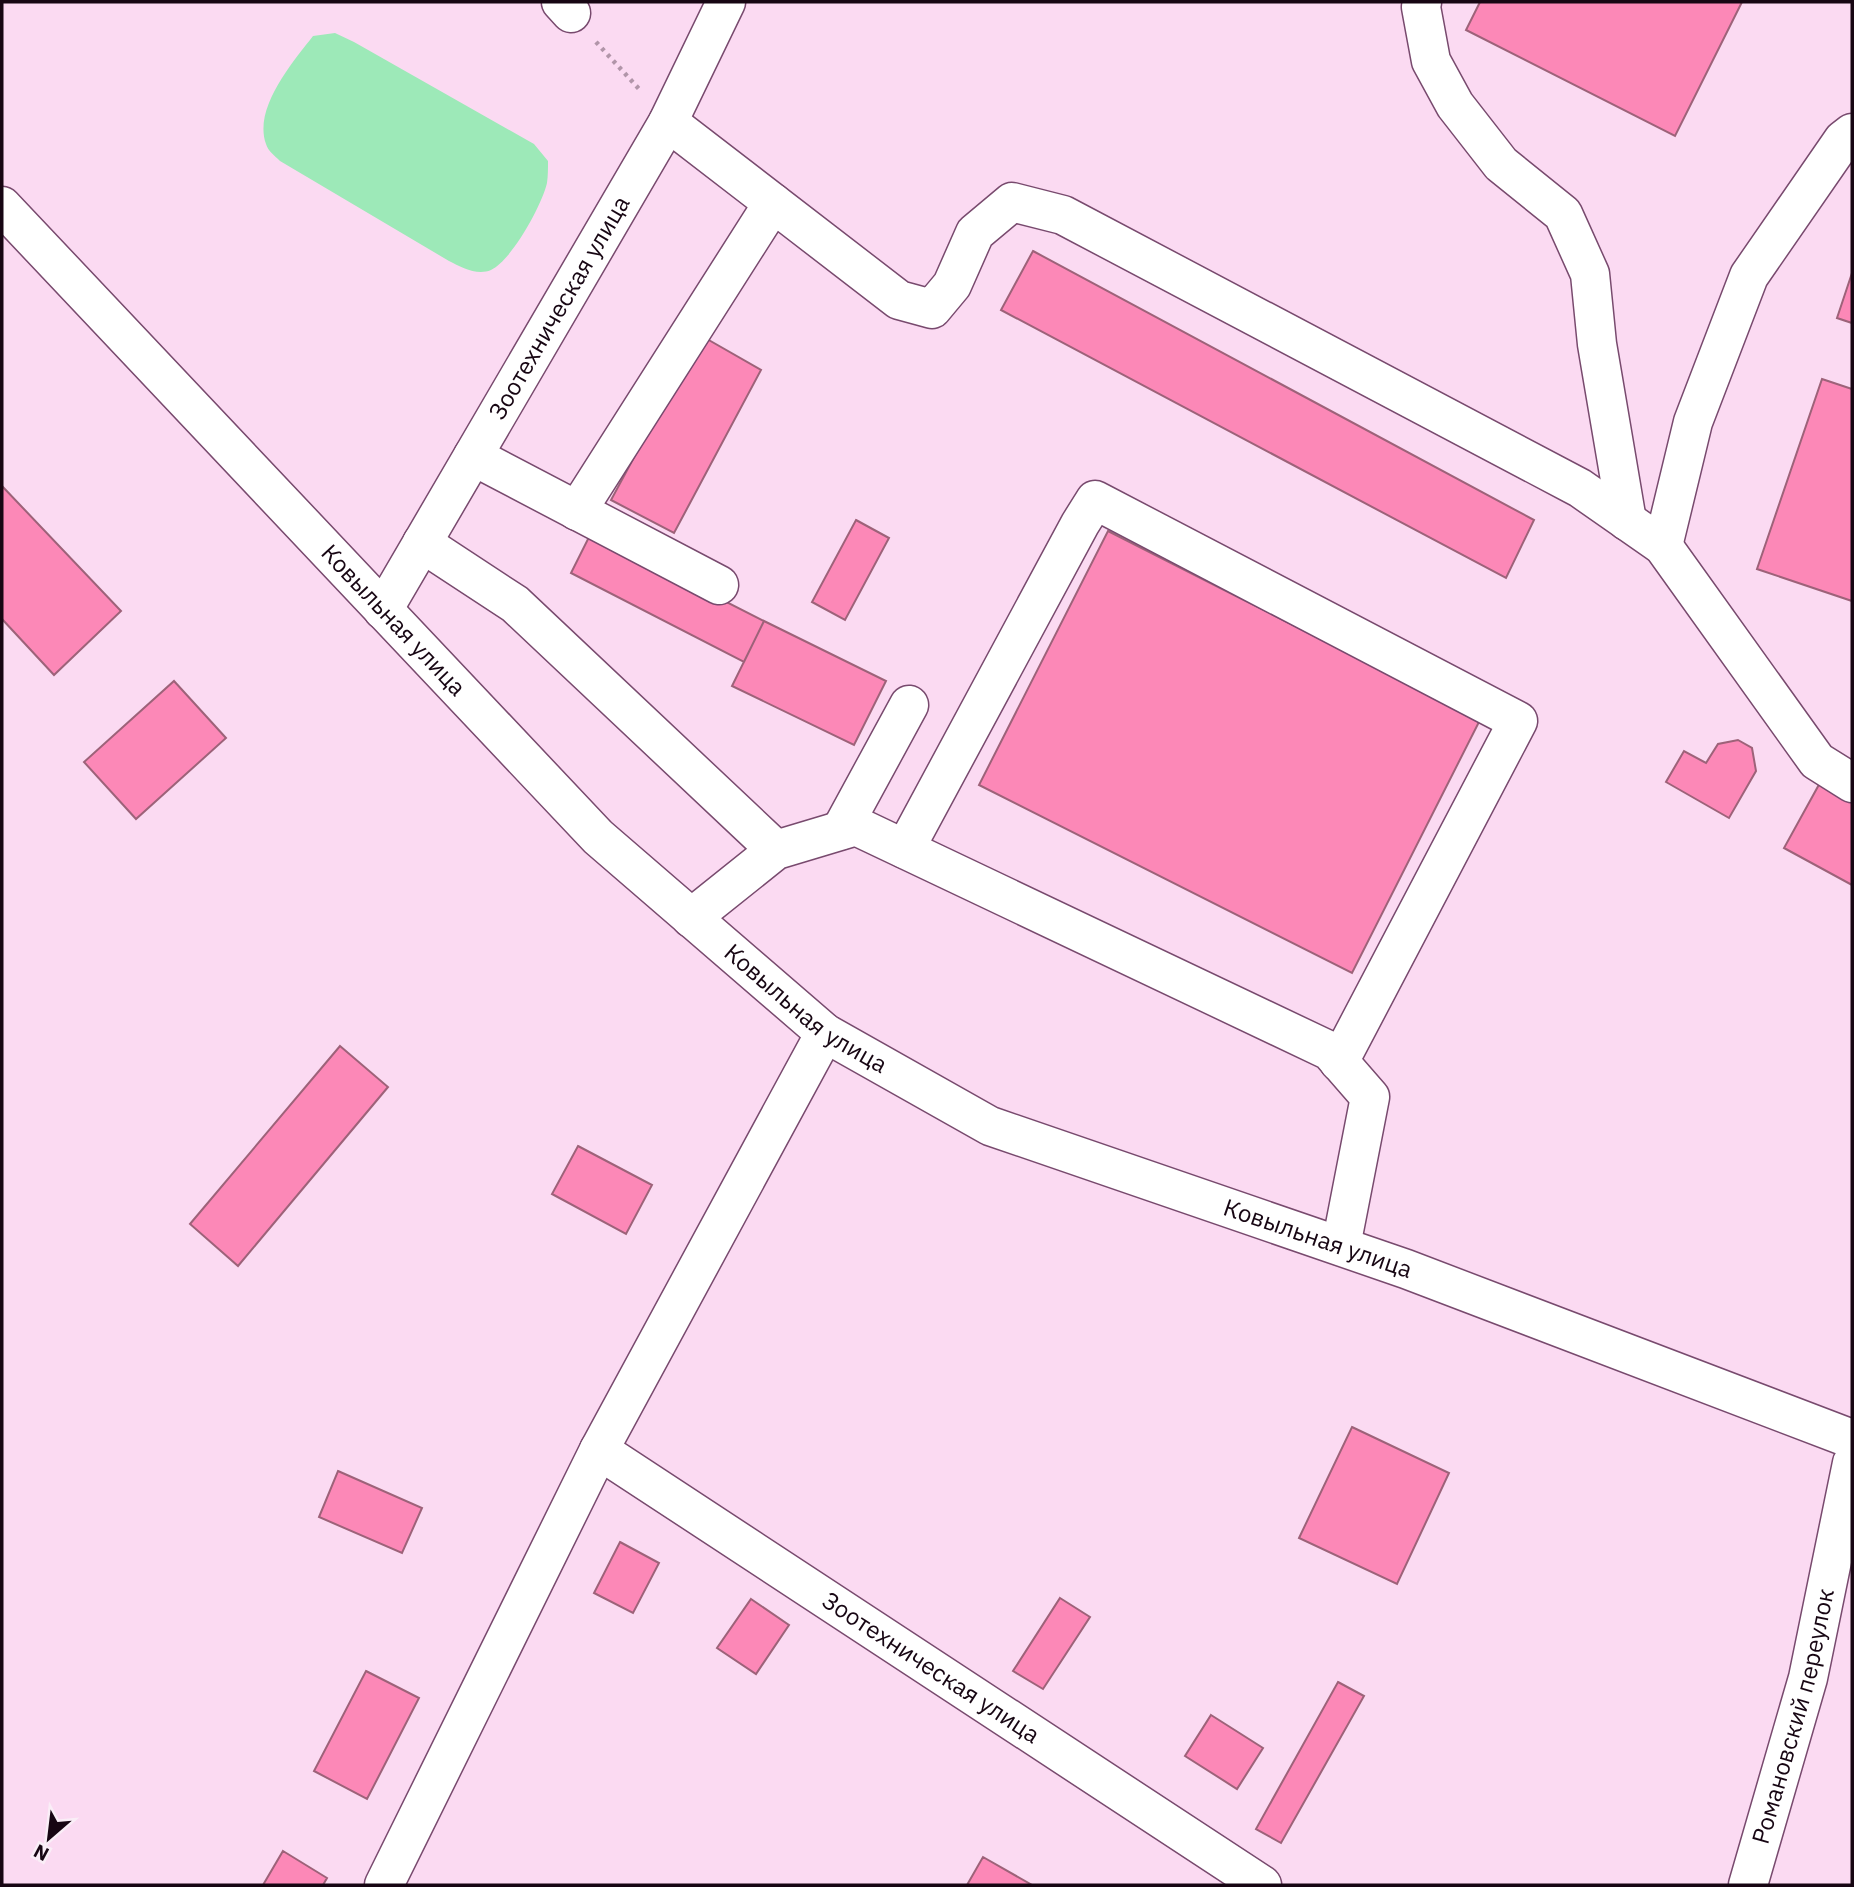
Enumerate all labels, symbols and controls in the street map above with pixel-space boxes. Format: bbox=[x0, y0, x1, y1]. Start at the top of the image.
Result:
street label: Зоотехническая улица bbox=[481, 189, 637, 425]
street label: Ковыльная улица bbox=[315, 537, 474, 703]
street label: Ковыльная улица bbox=[718, 936, 894, 1080]
street label: Ковыльная улица bbox=[1220, 1191, 1417, 1285]
street label: Зоотехническая улица bbox=[816, 1584, 1047, 1750]
street label: Романовский переулок bbox=[1744, 1585, 1841, 1847]
north arrow bbox=[14, 1803, 84, 1873]
text: N bbox=[29, 1839, 53, 1867]

